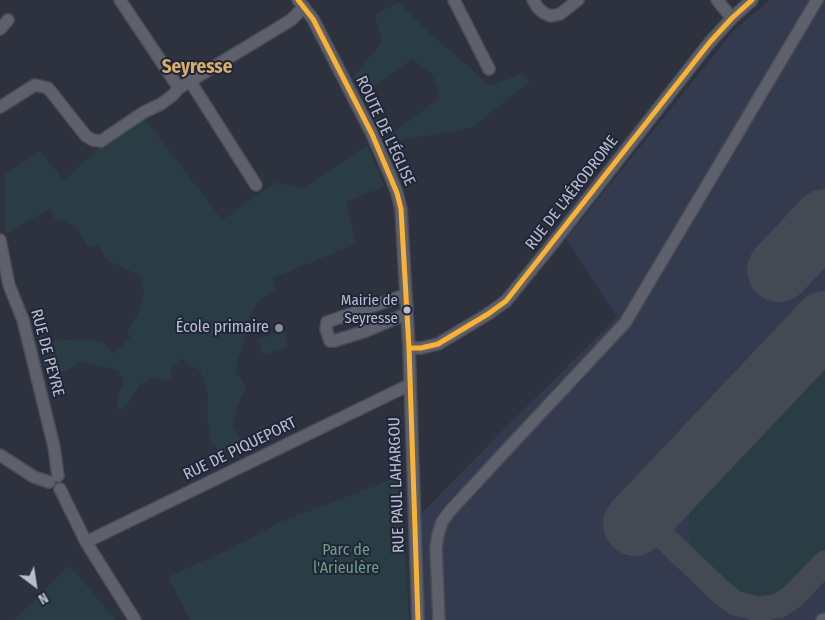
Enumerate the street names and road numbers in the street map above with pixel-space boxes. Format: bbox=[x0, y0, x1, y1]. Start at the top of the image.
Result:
street label: ROUTE DE L'ÉGLISE bbox=[351, 73, 419, 189]
street label: RUE DE L'AÉRODROME bbox=[522, 132, 622, 254]
street label: RUE DE PEYRE bbox=[26, 307, 68, 399]
street label: RUE DE PIQUEPORT bbox=[180, 413, 300, 485]
street label: RUE PAUL LAHARGOU bbox=[385, 417, 409, 553]

